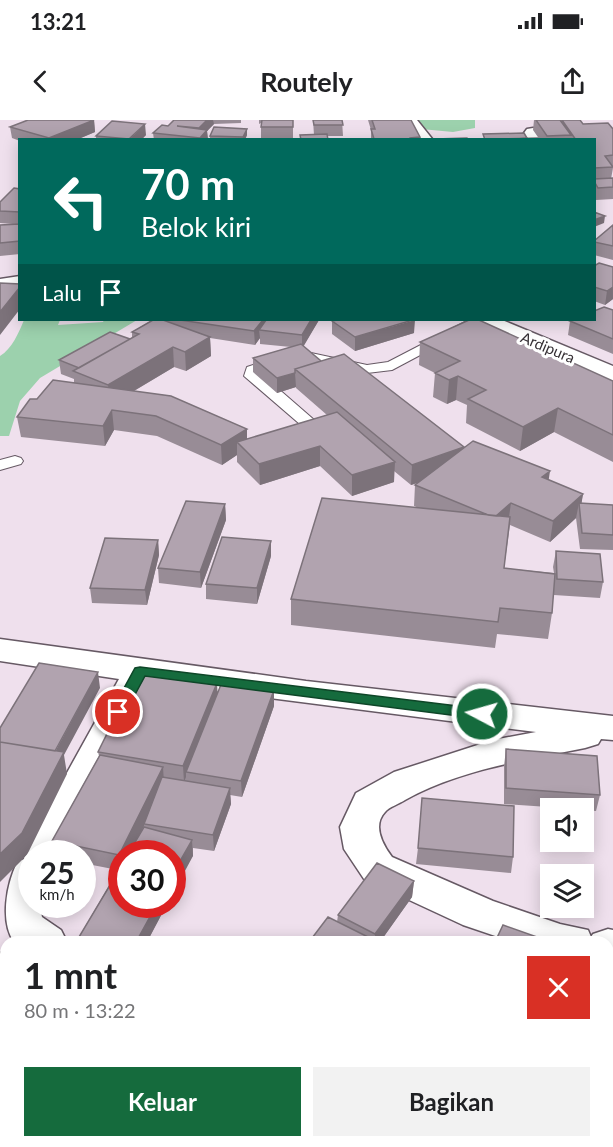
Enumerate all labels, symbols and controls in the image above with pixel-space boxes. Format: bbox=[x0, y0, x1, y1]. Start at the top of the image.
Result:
text: 13:21 bbox=[30, 8, 87, 35]
icon: back bbox=[24, 65, 57, 98]
text: Routely bbox=[260, 65, 353, 98]
icon: share bbox=[556, 65, 589, 98]
text: 70 m bbox=[141, 159, 235, 209]
icon: left bbox=[42, 162, 120, 240]
text: Belok kiri bbox=[141, 210, 251, 243]
icon: arrive bbox=[94, 276, 127, 309]
text: Lalu bbox=[42, 279, 82, 306]
street label: Ardipura bbox=[518, 328, 578, 366]
position arrow bbox=[450, 682, 514, 746]
pin bbox=[92, 686, 143, 737]
icon: arrive bbox=[101, 695, 134, 728]
map controls bbox=[540, 798, 594, 918]
button: sound bbox=[540, 798, 594, 852]
speed limit sign: 30 bbox=[108, 840, 186, 918]
text: 25 bbox=[40, 854, 74, 890]
button: layers bbox=[540, 864, 594, 918]
text: km/h bbox=[39, 885, 75, 903]
text: 1 mnt bbox=[24, 953, 117, 997]
button: close bbox=[527, 956, 590, 1019]
text: 80 m · 13:22 bbox=[24, 998, 136, 1022]
button: Keluar bbox=[24, 1067, 301, 1136]
button: Bagikan bbox=[313, 1067, 590, 1136]

